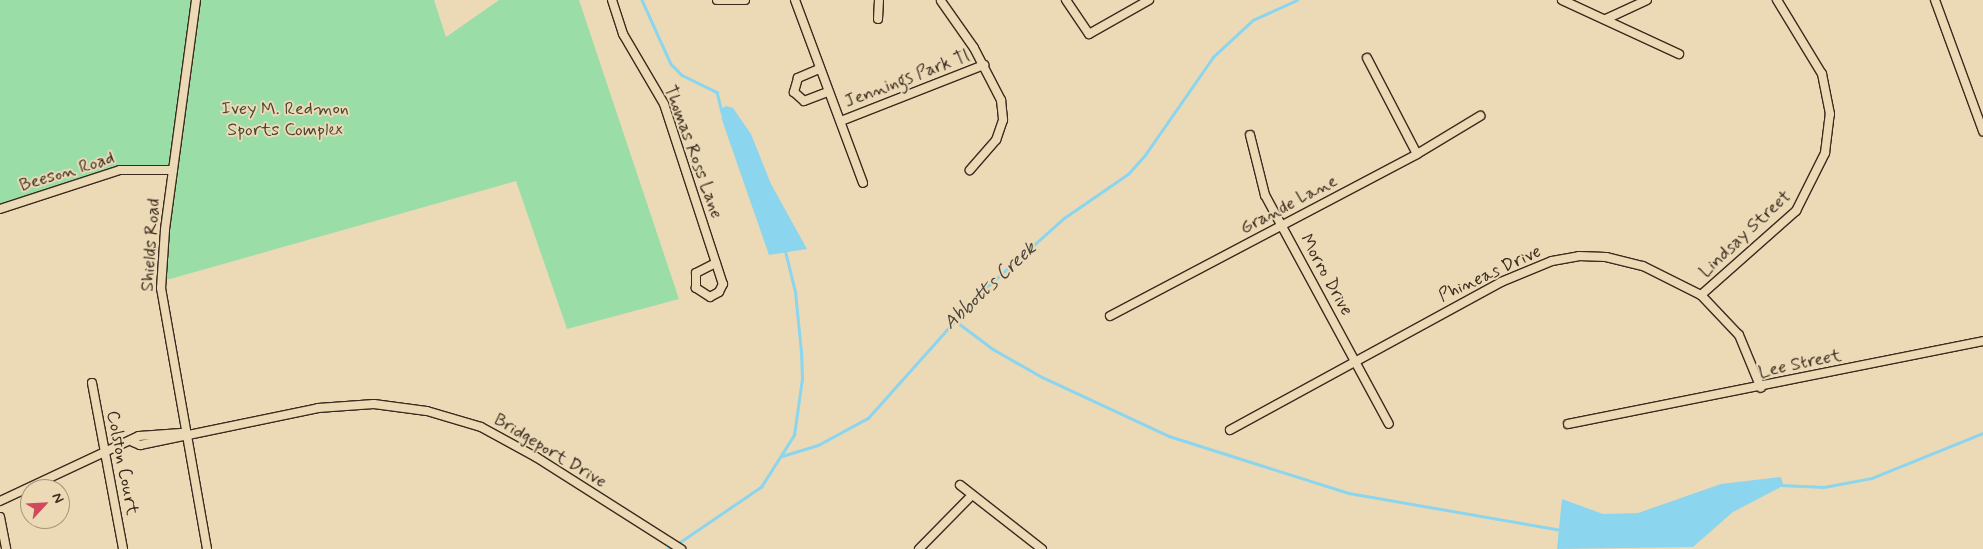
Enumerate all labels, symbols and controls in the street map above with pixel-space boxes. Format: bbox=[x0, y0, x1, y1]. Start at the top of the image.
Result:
street label: Jennings Park Tl bbox=[841, 45, 973, 113]
street label: Thomas Ross Lane bbox=[659, 83, 727, 221]
park label: Ivey M. Redmon Sports Complex bbox=[221, 99, 349, 142]
street label: Beeson Road bbox=[17, 147, 117, 197]
street label: Grande Lane bbox=[1239, 171, 1339, 239]
street label: Lindsay Street bbox=[1695, 186, 1795, 282]
street label: Shields Road bbox=[137, 198, 165, 292]
street label: Morro Drive bbox=[1295, 231, 1357, 319]
water label: Abbotts Creek bbox=[939, 237, 1041, 335]
street label: Phineas Drive bbox=[1436, 241, 1544, 307]
street label: Lee Street bbox=[1756, 345, 1844, 383]
street label: Bridgeport Drive bbox=[490, 409, 610, 493]
street label: Colston Court bbox=[102, 411, 142, 515]
north arrow bbox=[20, 479, 70, 529]
text: N bbox=[48, 490, 68, 506]

